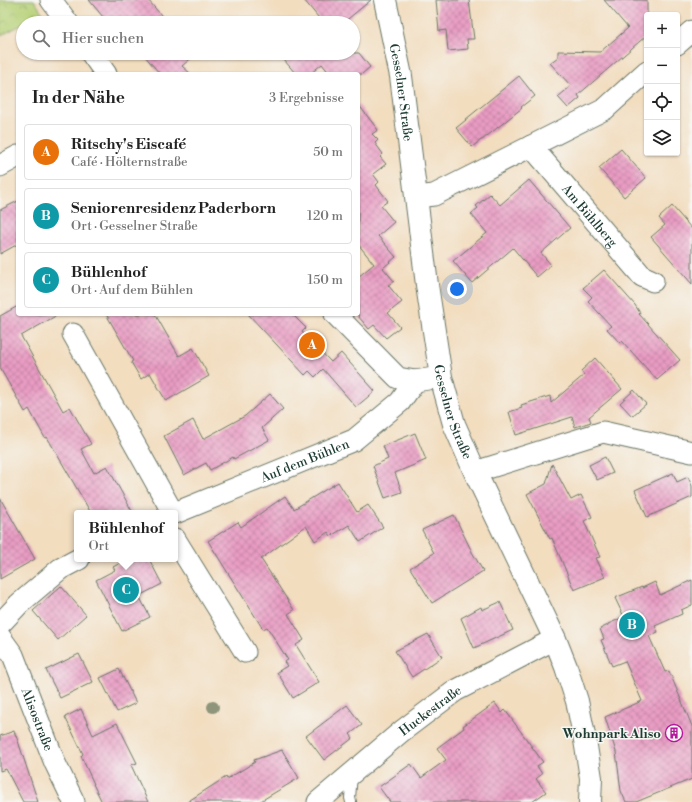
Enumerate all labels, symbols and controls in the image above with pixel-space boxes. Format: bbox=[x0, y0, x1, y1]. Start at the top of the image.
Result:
map controls bbox=[644, 12, 680, 156]
button: + bbox=[644, 12, 680, 48]
search box bbox=[16, 16, 360, 60]
icon: search bbox=[30, 27, 52, 49]
text: Hier suchen bbox=[62, 29, 144, 48]
street label: Gesselner Straße bbox=[385, 42, 416, 143]
button: − bbox=[644, 48, 680, 84]
button: locate bbox=[644, 84, 680, 120]
text: In der Nähe bbox=[32, 87, 125, 109]
text: 3 Ergebnisse bbox=[269, 90, 344, 106]
button: layers bbox=[644, 120, 680, 156]
text: Ritschy's Eiscafé bbox=[71, 135, 186, 154]
text: A bbox=[41, 144, 51, 160]
text: 50 m bbox=[313, 144, 343, 160]
text: Café · Hölternstraße bbox=[71, 154, 188, 170]
street label: Am Bühlberg bbox=[557, 180, 621, 251]
text: Seniorenresidenz Paderborn bbox=[71, 199, 276, 218]
text: B bbox=[41, 208, 51, 224]
text: 120 m bbox=[307, 208, 343, 224]
text: Ort · Gesselner Straße bbox=[71, 218, 198, 234]
text: Bühlenhof bbox=[71, 263, 146, 282]
text: C bbox=[41, 272, 51, 288]
text: 150 m bbox=[308, 272, 343, 288]
your location bbox=[447, 279, 467, 299]
text: Ort · Auf dem Bühlen bbox=[71, 282, 193, 298]
pin: A bbox=[299, 330, 325, 360]
street label: Gesselner Straße bbox=[430, 363, 476, 462]
street label: Auf dem Bühlen bbox=[257, 436, 352, 487]
popup bbox=[74, 510, 178, 562]
text: Bühlenhof bbox=[88, 519, 164, 538]
text: Ort bbox=[88, 538, 109, 554]
pin: C bbox=[113, 575, 139, 605]
pin: B bbox=[619, 610, 645, 640]
street label: Huckestraße bbox=[396, 682, 465, 739]
street label: Alisostraße bbox=[17, 685, 57, 754]
building icon: Wohnpark Aliso bbox=[664, 723, 684, 743]
place label: Wohnpark Aliso bbox=[562, 726, 661, 742]

